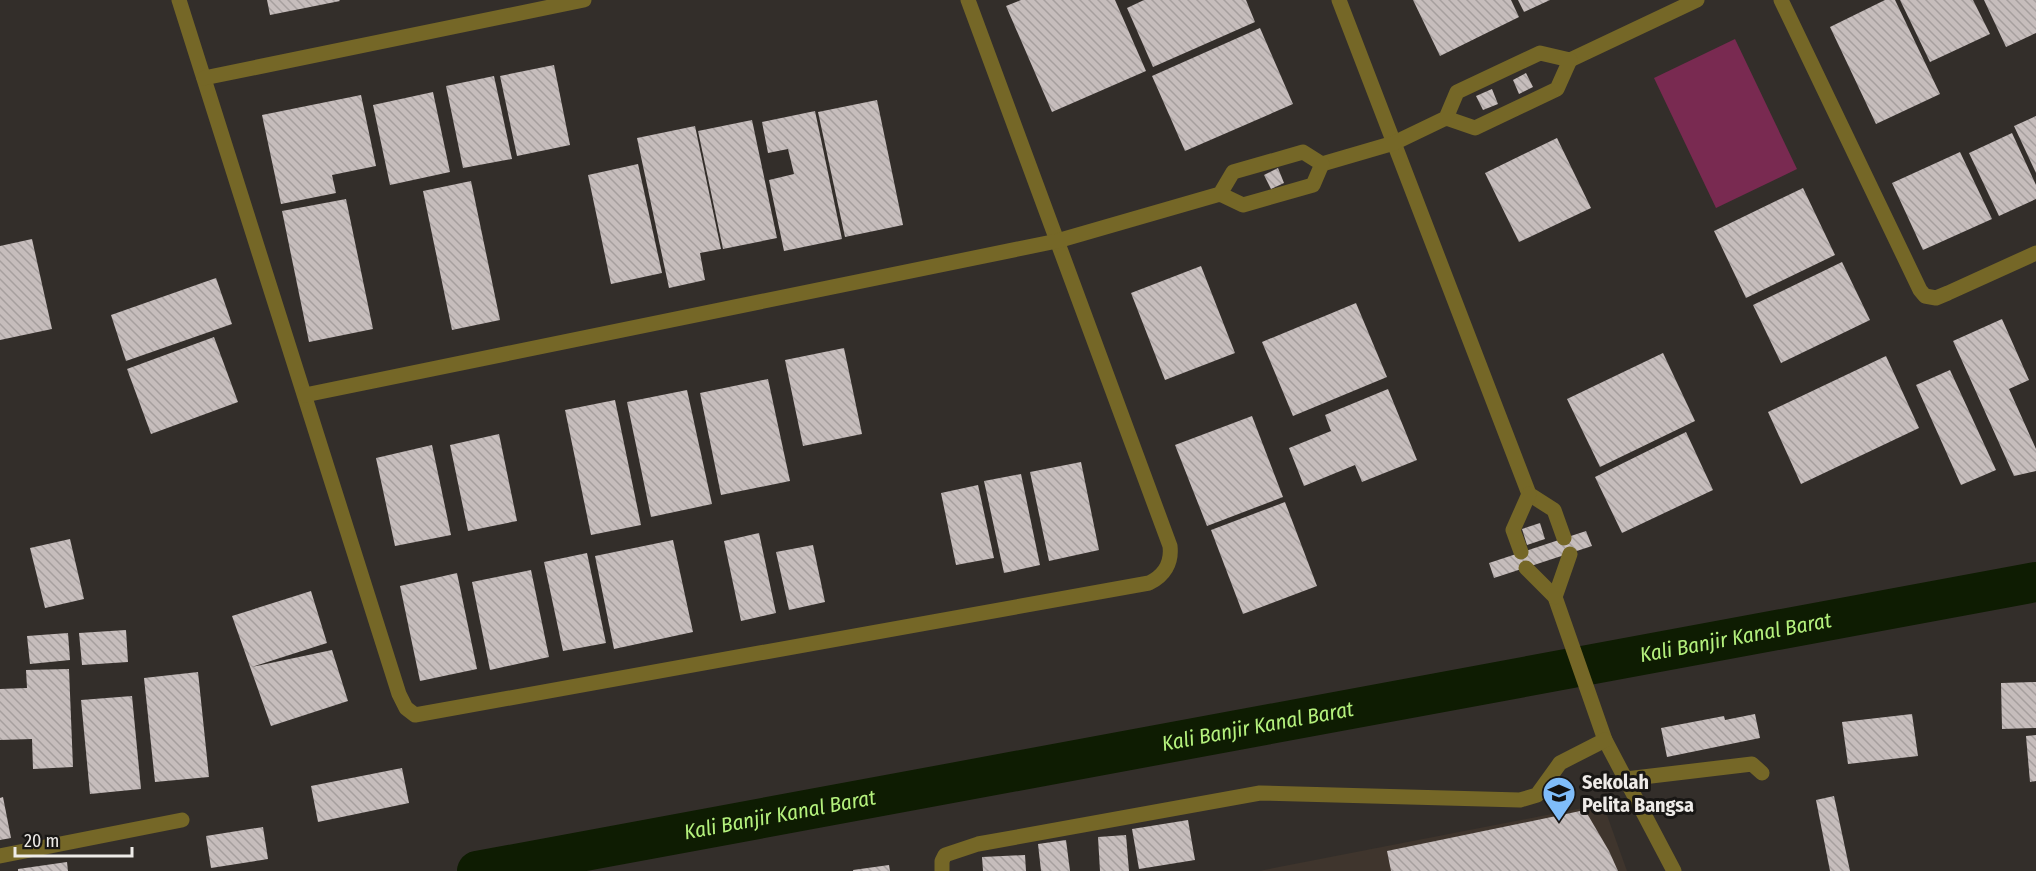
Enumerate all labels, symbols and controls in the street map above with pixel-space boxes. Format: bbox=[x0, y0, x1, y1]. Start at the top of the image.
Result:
water label: Kali Banjir Kanal Barat bbox=[1638, 607, 1834, 668]
water label: Kali Banjir Kanal Barat bbox=[1160, 696, 1356, 757]
place label: Sekolah Pelita Bangsa bbox=[1582, 770, 1694, 817]
school or university icon: Sekolah Pelita Bangsa bbox=[1541, 775, 1577, 822]
water label: Kali Banjir Kanal Barat bbox=[682, 784, 878, 845]
scale bar bbox=[15, 820, 132, 858]
text: 20 m bbox=[24, 830, 59, 852]

